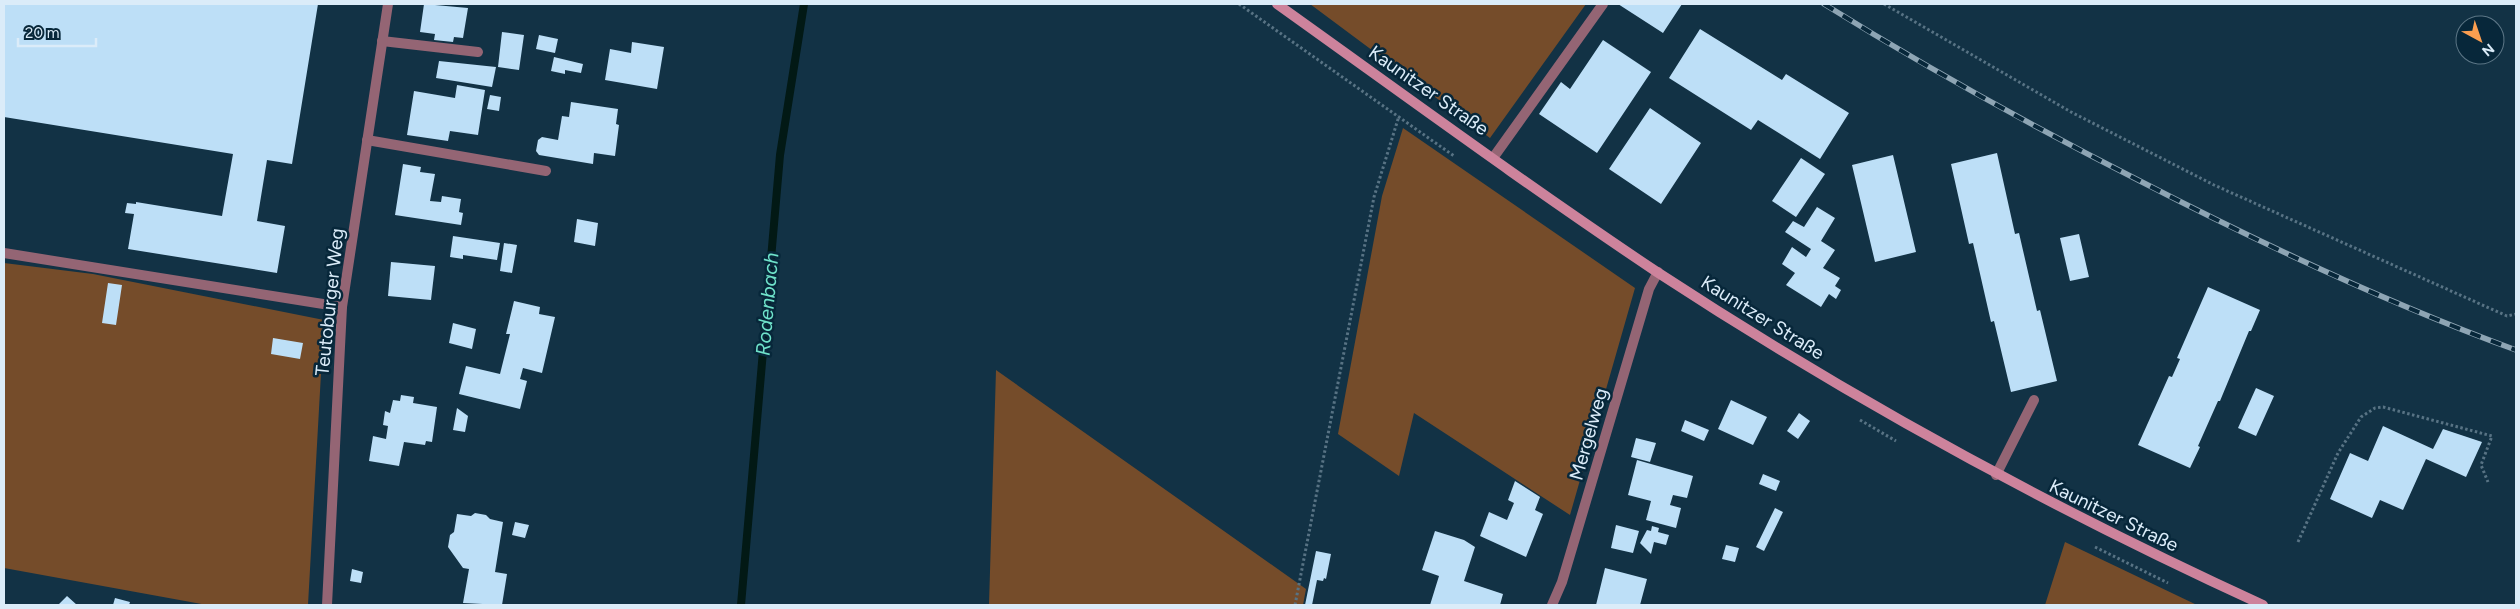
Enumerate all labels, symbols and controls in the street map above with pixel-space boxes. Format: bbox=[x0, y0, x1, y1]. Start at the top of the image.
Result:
scale bar bbox=[18, 15, 95, 47]
north arrow bbox=[2455, 15, 2505, 65]
text: 20 m bbox=[25, 24, 59, 42]
text: N bbox=[2478, 40, 2498, 60]
street label: Kaunitzer Straße bbox=[1364, 41, 1493, 140]
street label: Teutoburger Weg bbox=[310, 227, 349, 377]
water label: Rodenbach bbox=[751, 251, 783, 357]
street label: Kaunitzer Straße bbox=[1697, 270, 1829, 364]
street label: Mergelweg bbox=[1564, 385, 1613, 483]
street label: Kaunitzer Straße bbox=[2045, 474, 2182, 557]

